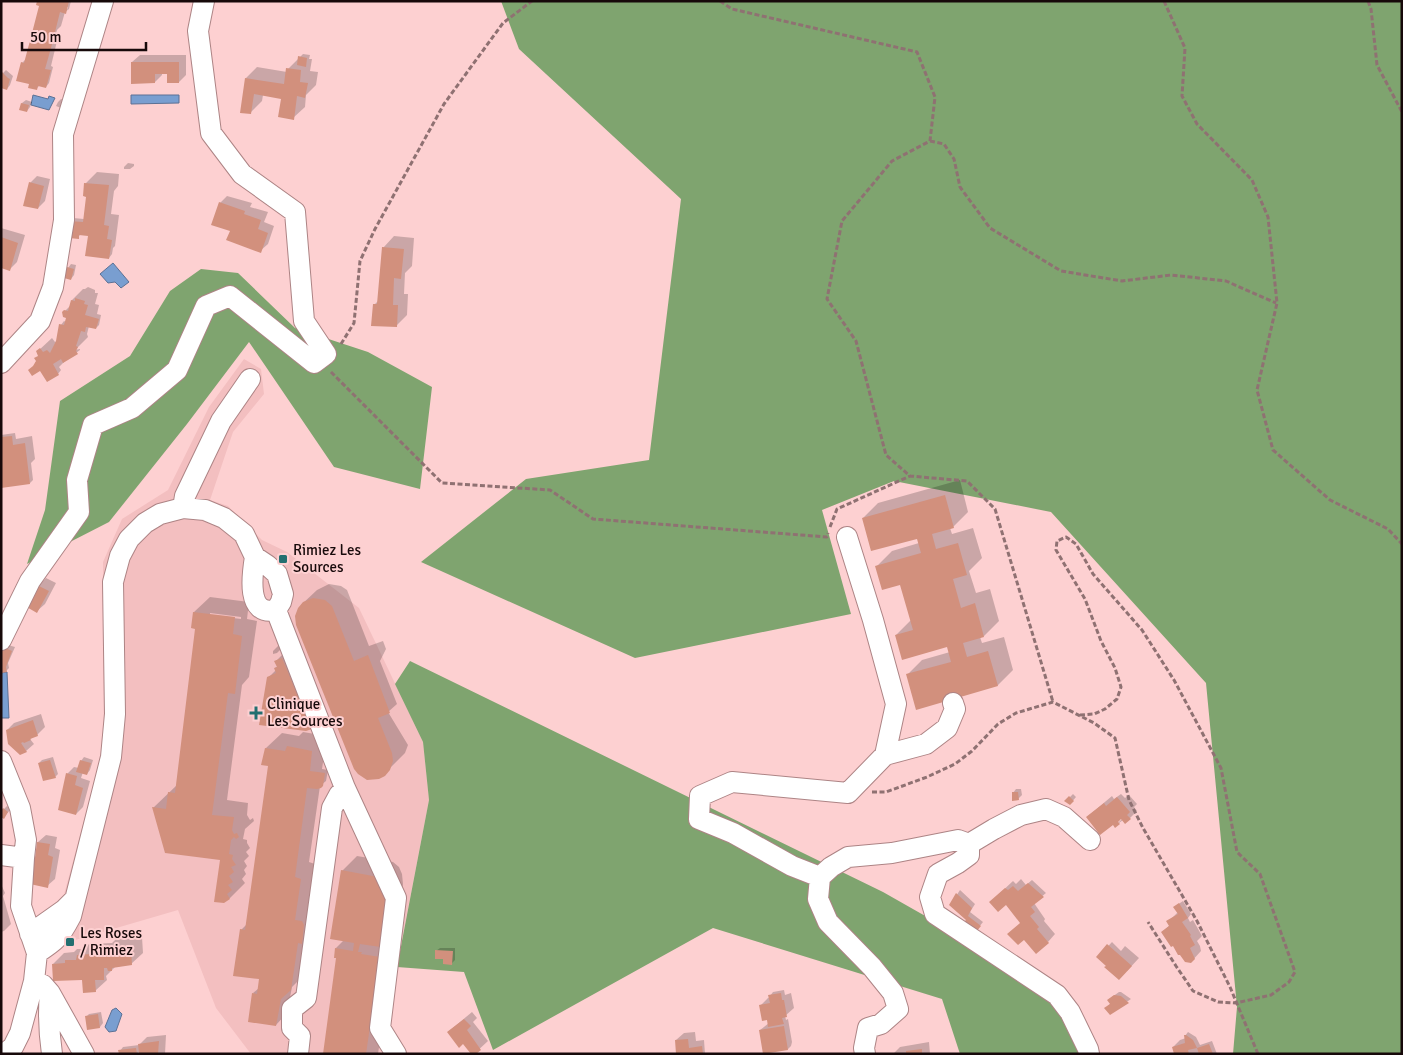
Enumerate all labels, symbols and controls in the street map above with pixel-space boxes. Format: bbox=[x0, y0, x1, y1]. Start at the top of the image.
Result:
scale bar bbox=[22, 20, 146, 52]
text: 50 m bbox=[30, 28, 61, 46]
place label: Rimiez Les Sources bbox=[293, 541, 362, 576]
marker: Rimiez Les Sources bbox=[277, 553, 289, 565]
place label: Clinique Les Sources bbox=[267, 695, 343, 730]
marker: Clinique Les Sources bbox=[249, 706, 263, 720]
place label: Les Roses / Rimiez bbox=[80, 924, 142, 959]
marker: Les Roses / Rimiez bbox=[64, 936, 76, 948]

